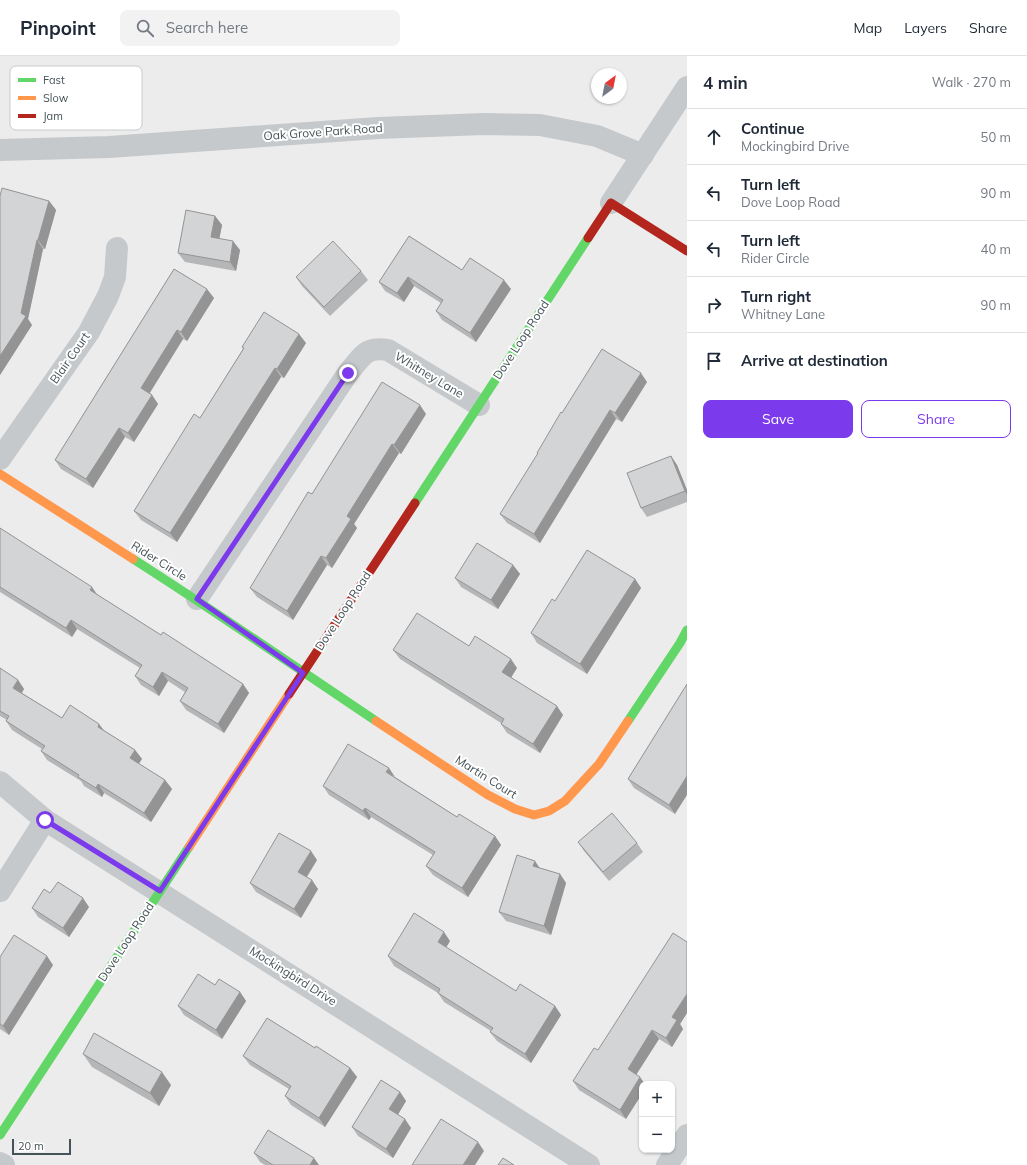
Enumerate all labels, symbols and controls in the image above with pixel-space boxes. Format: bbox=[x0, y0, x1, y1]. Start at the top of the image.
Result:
search box bbox=[120, 10, 400, 46]
text: Pinpoint bbox=[20, 16, 96, 40]
icon: search bbox=[134, 17, 156, 39]
text: Search here bbox=[166, 18, 248, 37]
text: Map bbox=[853, 19, 882, 37]
text: Layers bbox=[904, 19, 947, 37]
text: Share bbox=[969, 19, 1007, 37]
legend bbox=[10, 66, 142, 130]
north arrow bbox=[591, 68, 627, 104]
text: 4 min bbox=[703, 72, 748, 93]
text: Fast bbox=[43, 73, 65, 87]
text: Walk · 270 m bbox=[932, 74, 1011, 90]
text: Slow bbox=[43, 91, 69, 105]
text: Jam bbox=[43, 109, 63, 123]
text: Continue bbox=[741, 119, 804, 138]
street label: Oak Grove Park Road bbox=[263, 120, 383, 143]
icon: ahead bbox=[703, 126, 725, 148]
text: 50 m bbox=[981, 129, 1011, 145]
text: Mockingbird Drive bbox=[741, 138, 849, 154]
text: Turn left bbox=[741, 175, 800, 194]
icon: left bbox=[703, 182, 725, 204]
text: 90 m bbox=[981, 185, 1011, 201]
text: Dove Loop Road bbox=[741, 194, 840, 210]
text: Turn left bbox=[741, 231, 800, 250]
icon: left bbox=[703, 238, 725, 260]
text: 40 m bbox=[981, 241, 1011, 257]
text: Rider Circle bbox=[741, 250, 809, 266]
text: Turn right bbox=[741, 287, 811, 306]
icon: right bbox=[703, 294, 725, 316]
street label: Dove Loop Road bbox=[489, 297, 552, 382]
text: 90 m bbox=[981, 297, 1011, 313]
text: Whitney Lane bbox=[741, 306, 825, 322]
street label: Blair Court bbox=[47, 329, 93, 386]
street label: Whitney Lane bbox=[392, 348, 466, 401]
icon: arrive bbox=[703, 350, 725, 372]
text: Arrive at destination bbox=[741, 351, 888, 370]
route end bbox=[339, 364, 357, 382]
button: Save bbox=[703, 400, 853, 438]
button: Share bbox=[861, 400, 1011, 438]
street label: Rider Circle bbox=[129, 538, 190, 584]
street label: Dove Loop Road bbox=[311, 568, 374, 653]
street label: Martin Court bbox=[453, 752, 520, 801]
route start bbox=[36, 811, 54, 829]
street label: Dove Loop Road bbox=[94, 899, 157, 984]
street label: Mockingbird Drive bbox=[247, 943, 340, 1008]
map controls bbox=[639, 1081, 675, 1153]
button: + bbox=[639, 1081, 675, 1117]
button: − bbox=[639, 1117, 675, 1153]
scale bar bbox=[12, 1137, 71, 1156]
text: 20 m bbox=[18, 1139, 44, 1153]

